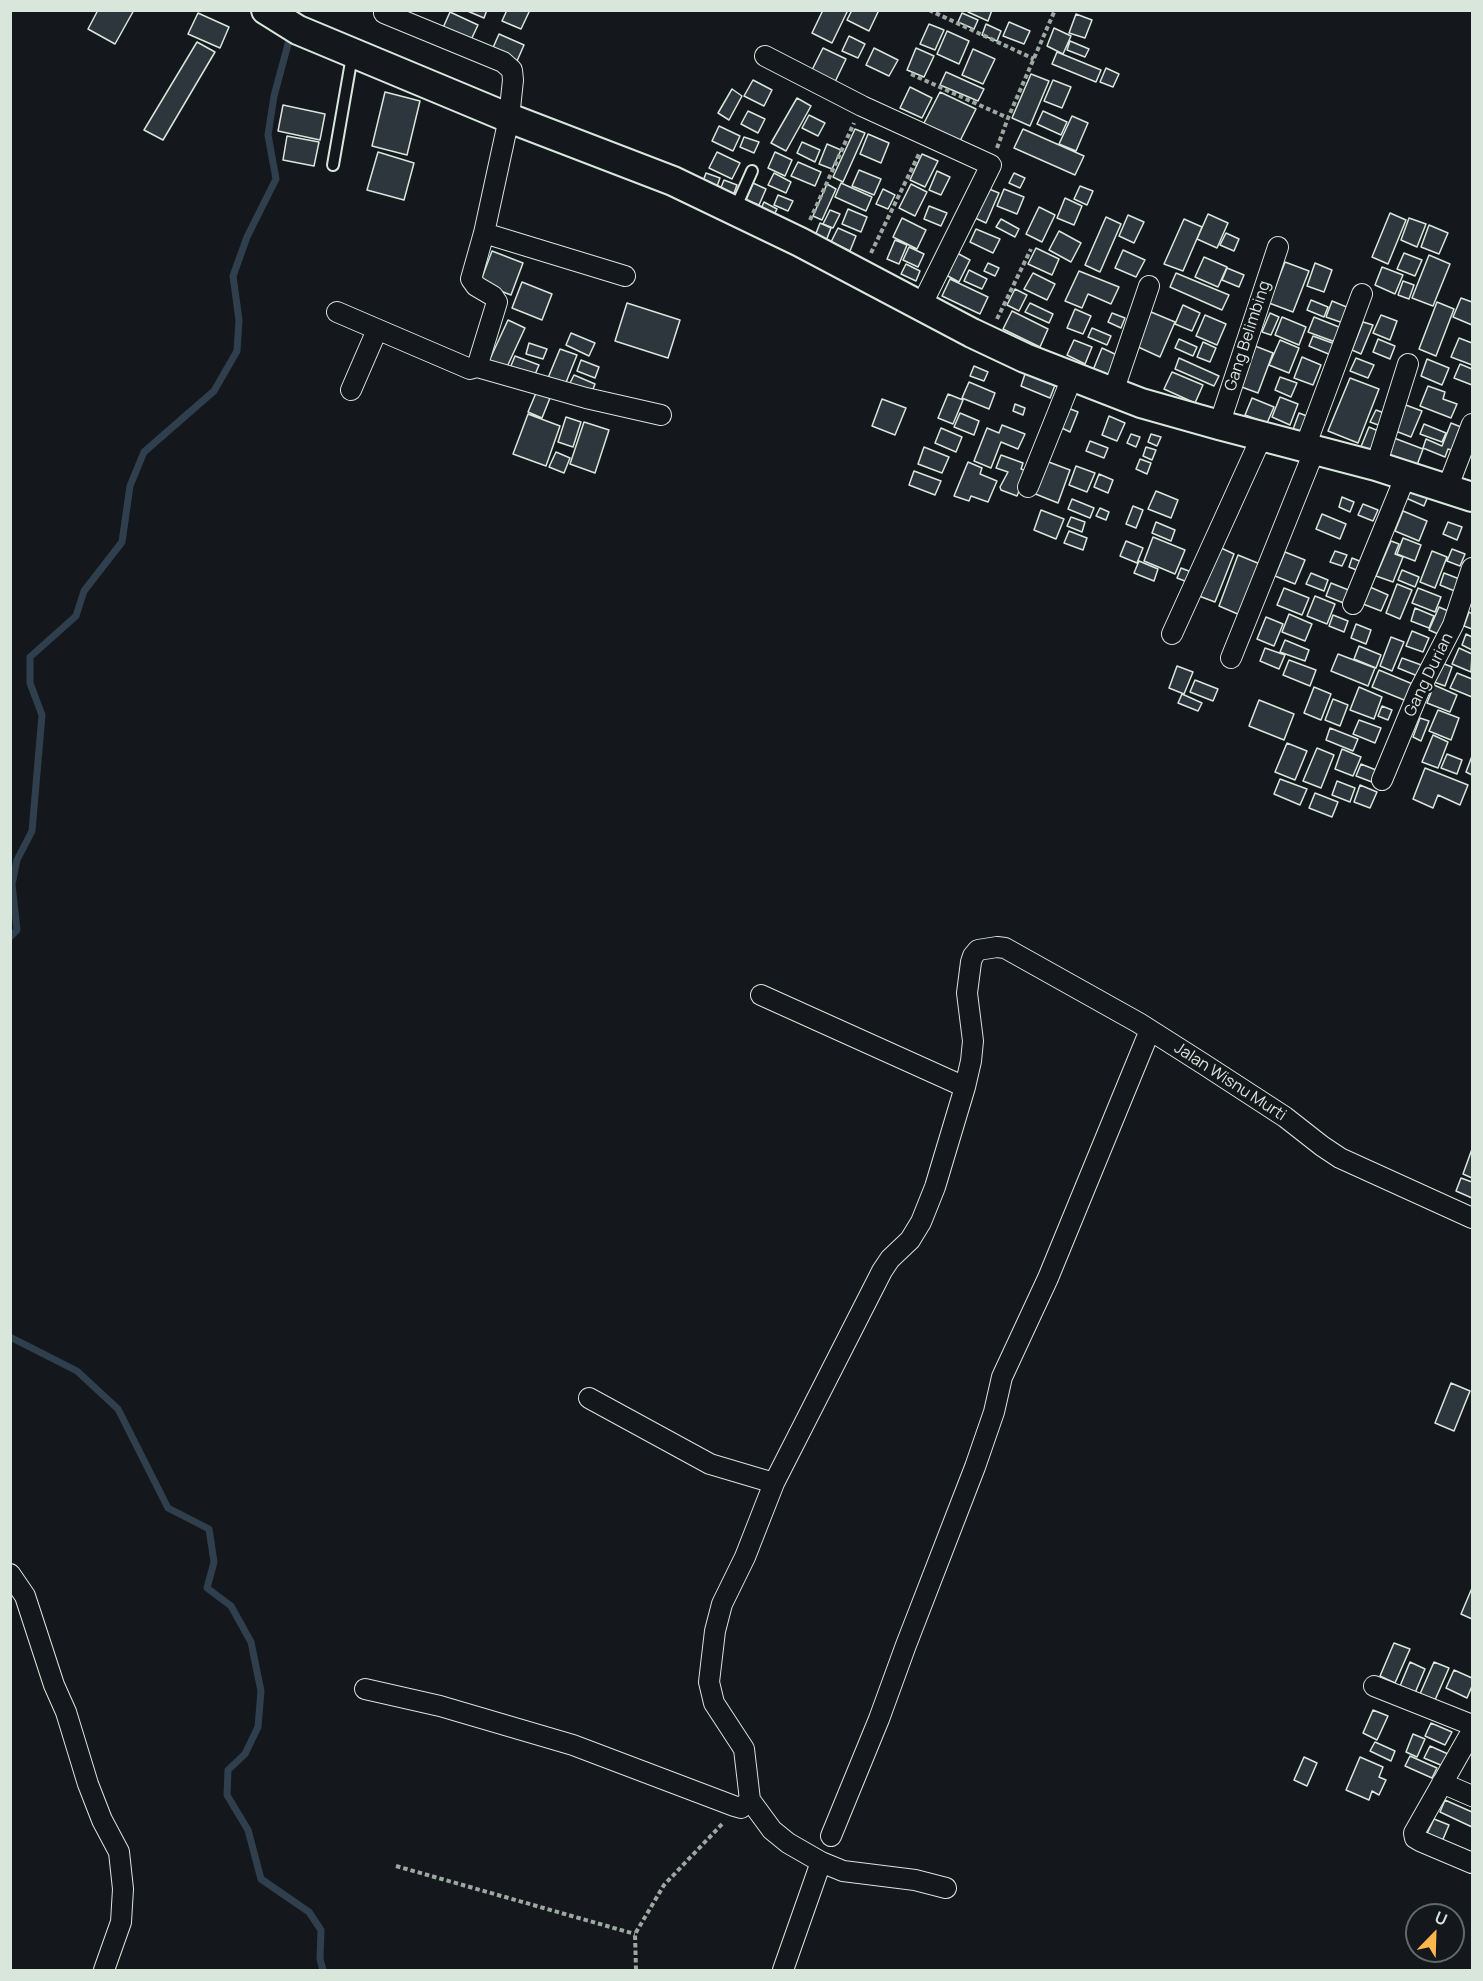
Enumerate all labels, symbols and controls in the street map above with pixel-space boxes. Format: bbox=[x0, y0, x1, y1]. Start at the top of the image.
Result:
street label: Gang Belimbing bbox=[1221, 278, 1275, 394]
street label: Gang Durian bbox=[1401, 630, 1457, 720]
street label: Jalan Wisnu Murti bbox=[1170, 1039, 1290, 1125]
north arrow bbox=[1405, 1903, 1465, 1963]
text: U bbox=[1432, 1906, 1451, 1931]

